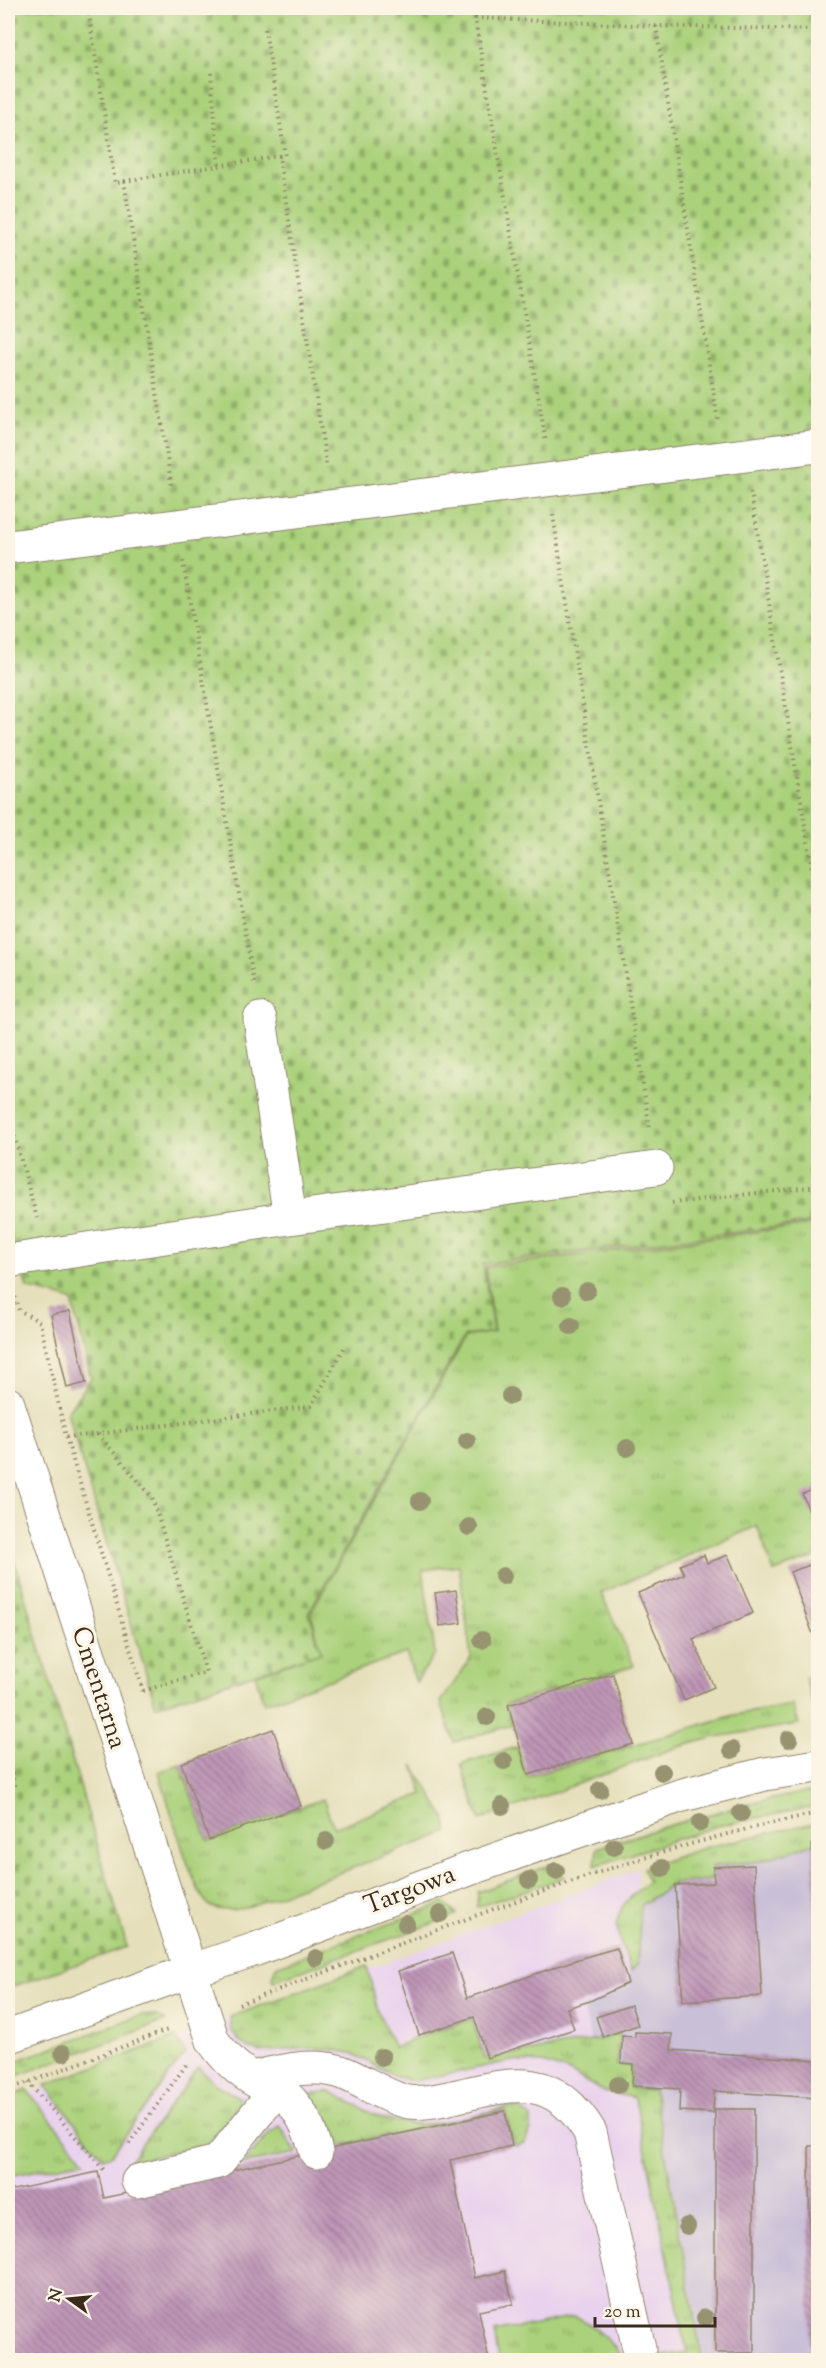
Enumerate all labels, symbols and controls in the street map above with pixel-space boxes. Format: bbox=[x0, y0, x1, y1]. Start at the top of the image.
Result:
street label: Cmentarna bbox=[61, 1622, 135, 1754]
street label: Targowa bbox=[359, 1857, 461, 1925]
north arrow bbox=[39, 2269, 99, 2329]
text: N bbox=[44, 2286, 70, 2305]
scale bar bbox=[595, 2290, 715, 2328]
text: 20 m bbox=[604, 2300, 641, 2326]

